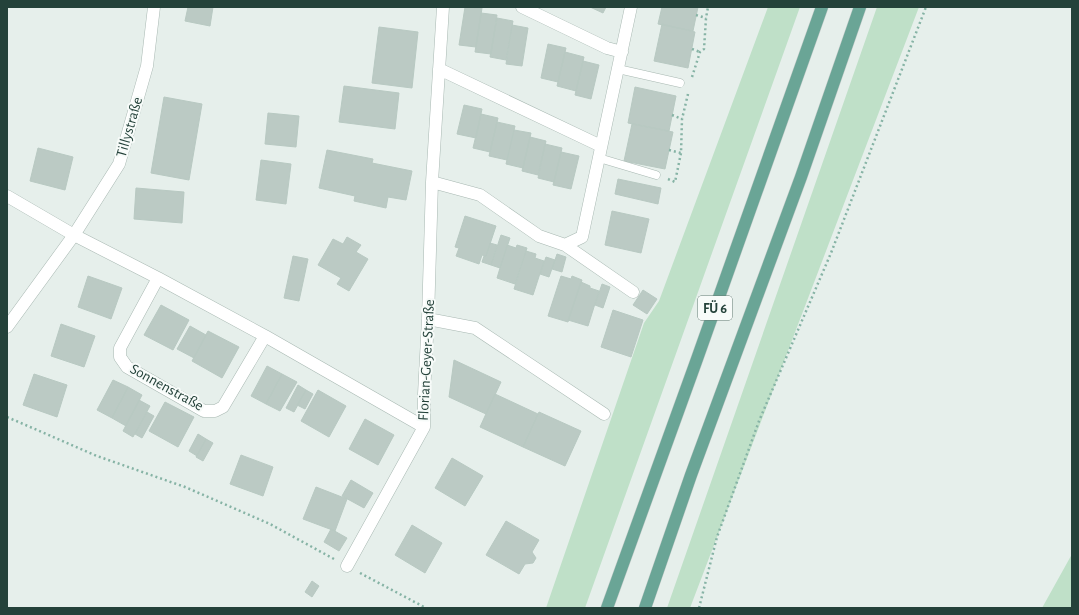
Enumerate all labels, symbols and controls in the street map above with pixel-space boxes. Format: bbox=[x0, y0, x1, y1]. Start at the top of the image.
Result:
street label: Tillystraße bbox=[114, 95, 145, 159]
road number: FÜ 6 bbox=[698, 296, 732, 320]
street label: Florian-Geyer-Straße bbox=[416, 299, 437, 421]
street label: Sonnenstraße bbox=[128, 361, 206, 414]

